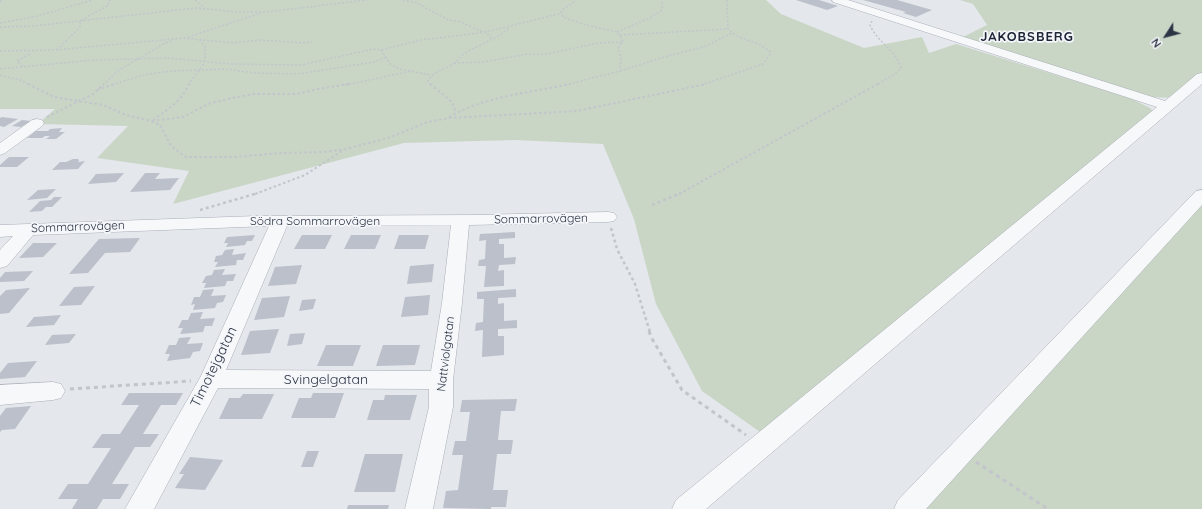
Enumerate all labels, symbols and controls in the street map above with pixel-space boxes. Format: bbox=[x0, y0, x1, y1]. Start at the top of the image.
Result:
north arrow bbox=[1146, 16, 1186, 56]
district label: JAKOBSBERG bbox=[980, 29, 1074, 45]
text: N bbox=[1148, 36, 1164, 50]
street label: Sommarrovägen bbox=[494, 211, 588, 227]
street label: Södra Sommarrovägen bbox=[250, 214, 380, 228]
street label: Sommarrovägen bbox=[31, 218, 125, 236]
street label: Nattviolgatan bbox=[434, 315, 458, 393]
street label: Timotejgatan bbox=[187, 324, 241, 410]
street label: Svingelgatan bbox=[284, 372, 368, 388]

